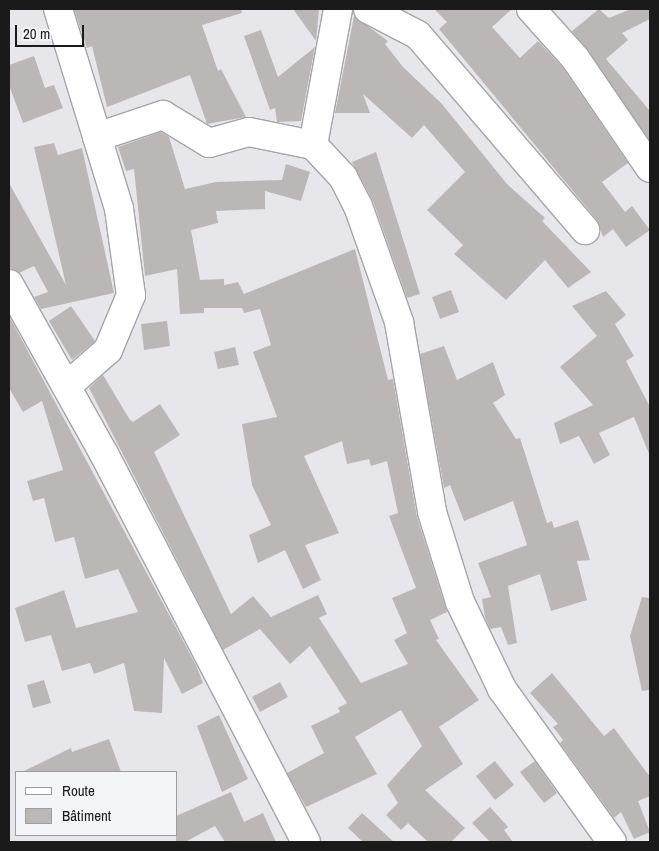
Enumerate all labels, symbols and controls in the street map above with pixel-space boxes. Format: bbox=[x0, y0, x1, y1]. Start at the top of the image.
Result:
scale bar bbox=[18, 15, 86, 47]
text: 20 m bbox=[23, 23, 50, 44]
legend bbox=[15, 771, 178, 836]
text: Route bbox=[62, 780, 95, 801]
text: Bâtiment bbox=[62, 805, 111, 826]

